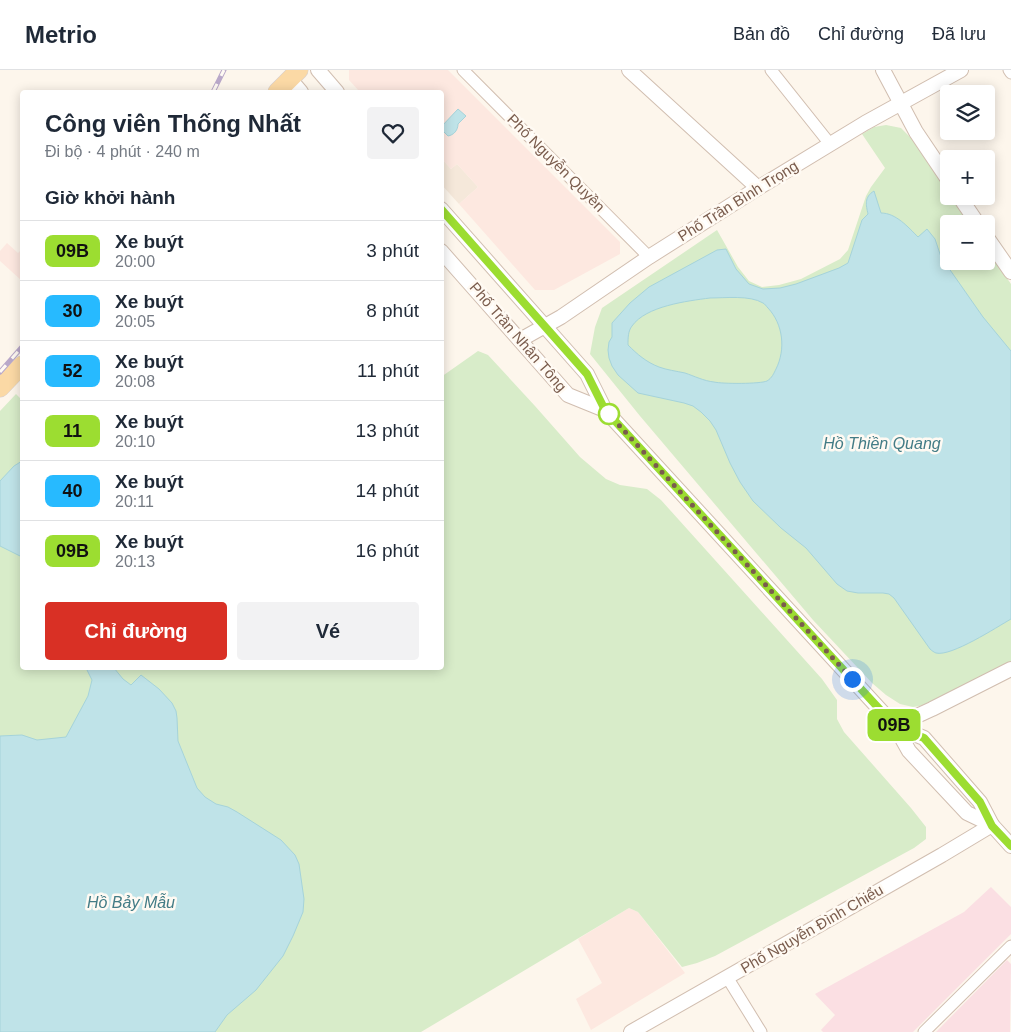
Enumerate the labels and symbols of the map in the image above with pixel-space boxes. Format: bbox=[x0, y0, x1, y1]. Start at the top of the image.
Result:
street label: Phố Nguyễn Quyền bbox=[504, 110, 609, 215]
street label: Phố Trần Bình Trọng bbox=[675, 157, 801, 244]
street label: Phố Trần Nhân Tông bbox=[466, 279, 570, 395]
unlabelled marker bbox=[598, 403, 620, 425]
water label: Hồ Thiền Quang bbox=[823, 435, 941, 452]
your location bbox=[840, 667, 865, 692]
line badge: 09B bbox=[865, 709, 923, 741]
street label: Phố Nguyễn Đình Chiểu bbox=[737, 881, 886, 976]
water label: Hồ Bảy Mẫu bbox=[87, 893, 175, 911]

